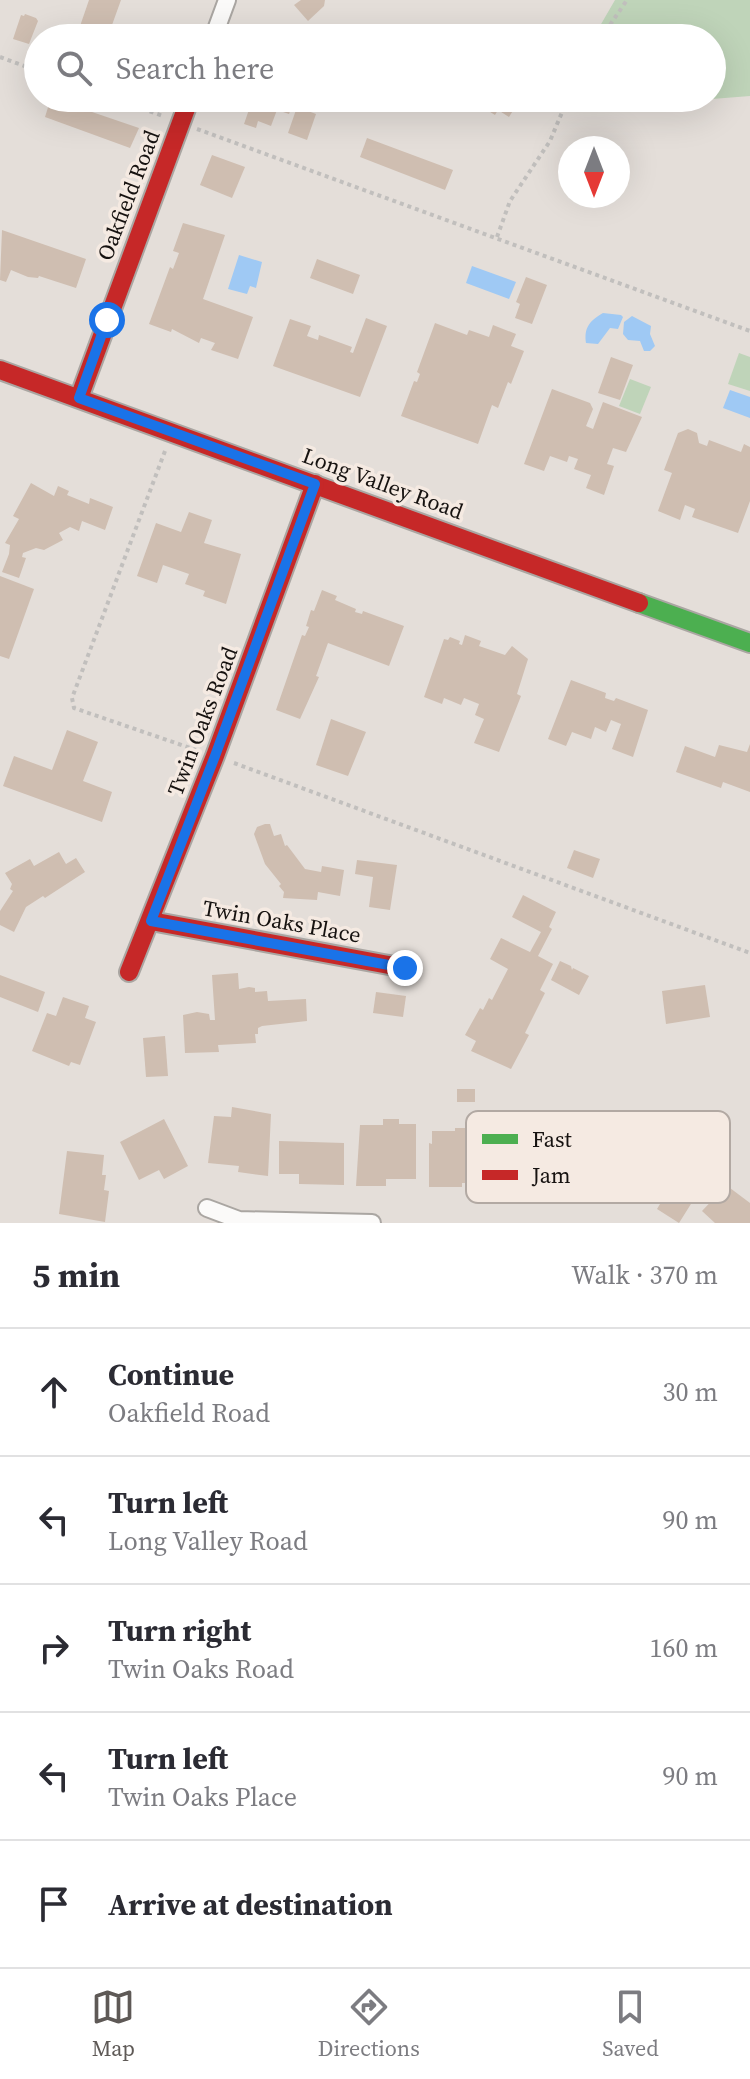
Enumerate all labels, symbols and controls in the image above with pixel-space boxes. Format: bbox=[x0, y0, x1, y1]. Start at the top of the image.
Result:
search box bbox=[24, 24, 726, 112]
icon: search bbox=[52, 46, 96, 90]
text: Search here bbox=[116, 48, 274, 89]
street label: Oakfield Road bbox=[89, 125, 167, 264]
north arrow bbox=[558, 136, 630, 208]
route start bbox=[89, 302, 125, 338]
street label: Long Valley Road bbox=[298, 440, 468, 526]
street label: Twin Oaks Road bbox=[160, 642, 244, 800]
street label: Twin Oaks Place bbox=[201, 892, 363, 950]
route end bbox=[387, 950, 423, 986]
legend bbox=[466, 1111, 730, 1203]
text: Fast bbox=[532, 1124, 573, 1154]
text: Jam bbox=[531, 1160, 571, 1190]
text: 5 min bbox=[32, 1252, 120, 1298]
text: Walk · 370 m bbox=[571, 1257, 718, 1293]
text: Continue bbox=[108, 1354, 234, 1395]
icon: ahead bbox=[32, 1370, 76, 1414]
text: 30 m bbox=[663, 1374, 718, 1410]
text: Oakfield Road bbox=[108, 1395, 270, 1431]
text: Turn left bbox=[108, 1482, 228, 1523]
icon: left bbox=[32, 1498, 76, 1542]
text: 90 m bbox=[663, 1502, 718, 1538]
text: Long Valley Road bbox=[108, 1523, 308, 1559]
text: Turn right bbox=[108, 1610, 251, 1651]
icon: right bbox=[32, 1626, 76, 1670]
text: 160 m bbox=[650, 1630, 718, 1666]
text: Twin Oaks Road bbox=[108, 1651, 294, 1687]
text: Turn left bbox=[108, 1738, 228, 1779]
icon: left bbox=[32, 1754, 76, 1798]
text: 90 m bbox=[663, 1758, 718, 1794]
text: Twin Oaks Place bbox=[108, 1779, 297, 1815]
icon: arrive bbox=[32, 1882, 76, 1926]
text: Arrive at destination bbox=[108, 1884, 393, 1925]
tab: Map bbox=[91, 1985, 135, 2063]
tab: Directions bbox=[318, 1985, 420, 2063]
tab: Saved bbox=[602, 1985, 659, 2063]

